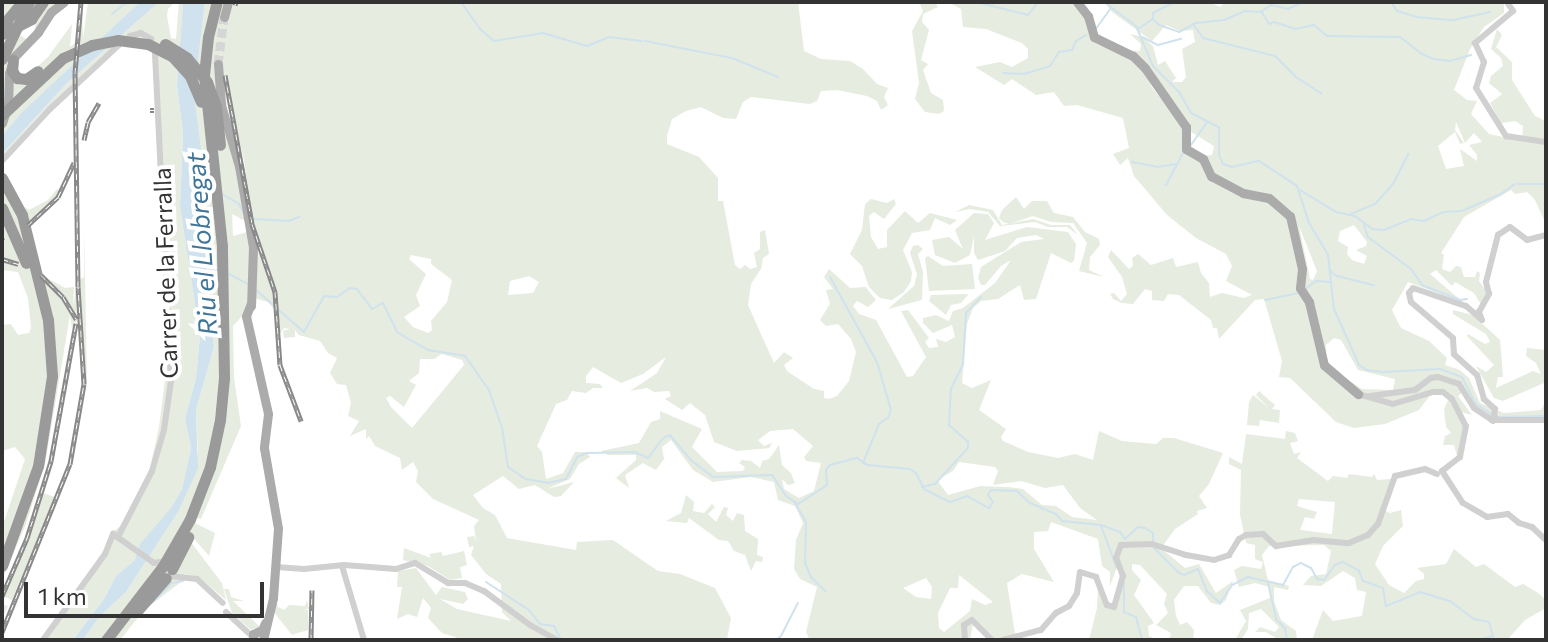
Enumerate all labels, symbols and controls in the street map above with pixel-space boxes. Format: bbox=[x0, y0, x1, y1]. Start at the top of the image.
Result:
water label: Riu el Llobregat bbox=[179, 152, 223, 336]
street label: Carrer de la Ferralla bbox=[147, 167, 183, 379]
scale bar bbox=[28, 566, 268, 616]
text: 1 km bbox=[38, 581, 87, 610]

